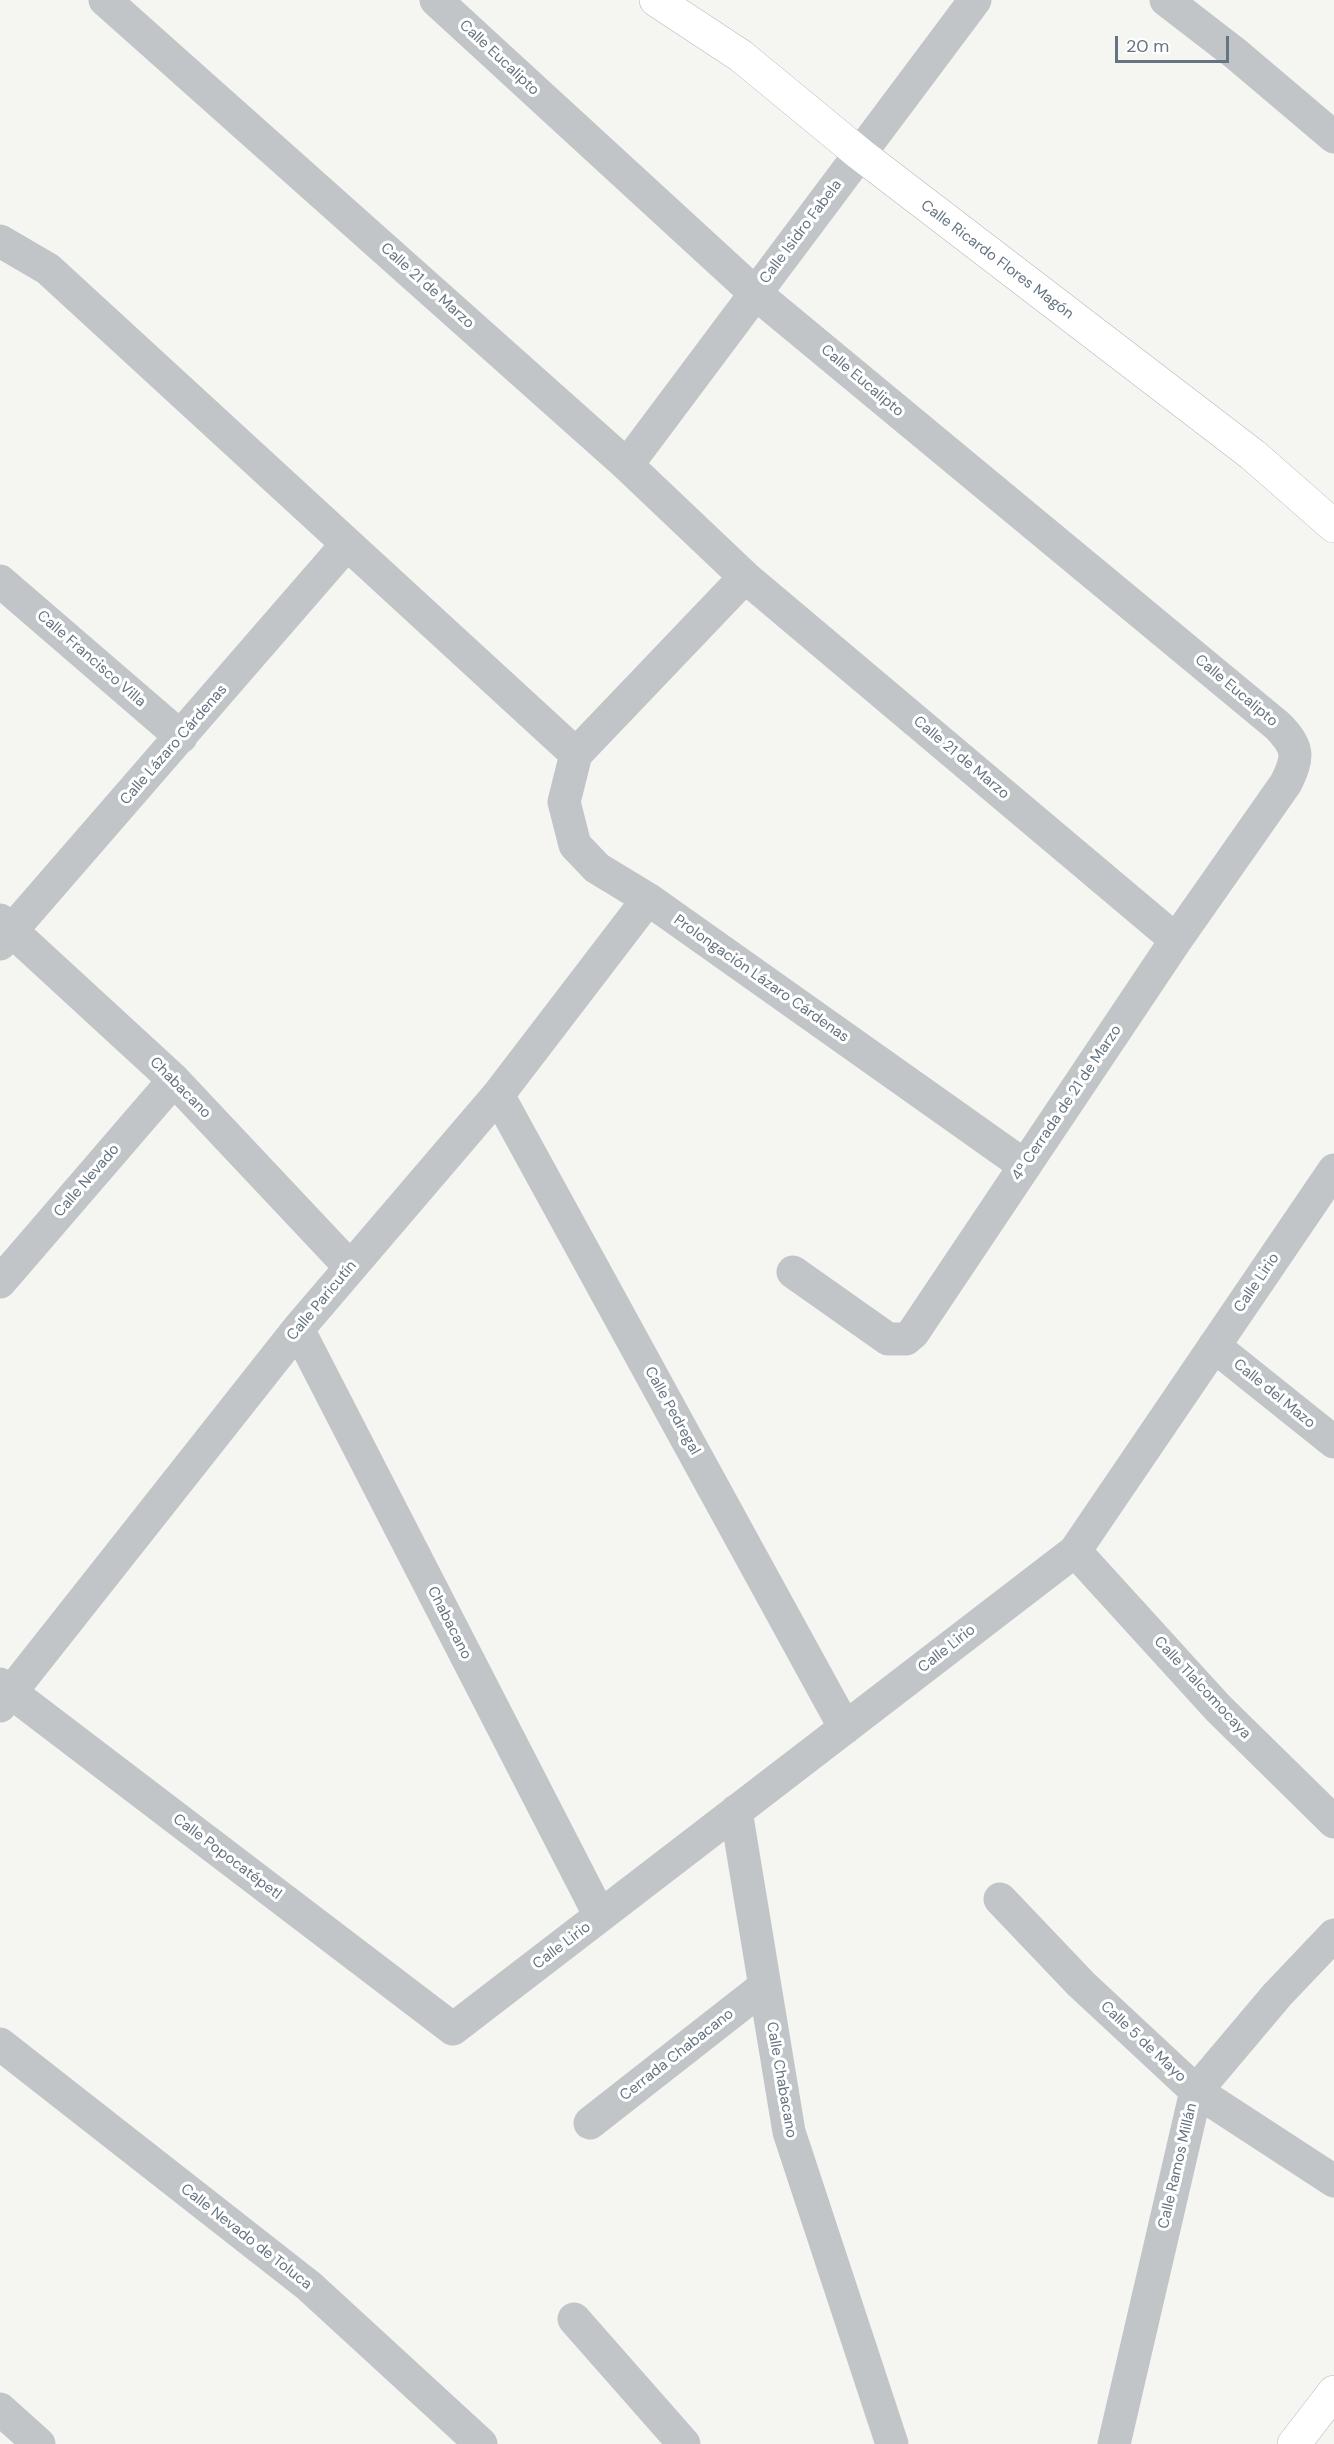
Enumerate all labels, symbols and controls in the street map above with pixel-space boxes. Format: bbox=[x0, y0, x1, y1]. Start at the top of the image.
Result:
street label: Calle Eucalipto bbox=[455, 16, 543, 100]
scale bar bbox=[1118, 24, 1232, 62]
text: 20 m bbox=[1126, 34, 1169, 58]
street label: Calle Isidro Fabela bbox=[756, 177, 846, 287]
street label: Calle Ricardo Flores Magón bbox=[917, 197, 1077, 323]
street label: Calle 21 de Marzo bbox=[377, 239, 477, 333]
street label: Calle Eucalipto bbox=[817, 341, 907, 421]
street label: Calle Francisco Villa bbox=[33, 607, 149, 711]
street label: Calle Eucalipto bbox=[1191, 651, 1281, 731]
street label: Calle Lázaro Cárdenas bbox=[117, 681, 231, 809]
street label: Calle 21 de Marzo bbox=[909, 713, 1013, 803]
street label: Prolongación Lázaro Cárdenas bbox=[670, 912, 852, 1046]
street label: 4ª Cerrada de 21 de Marzo bbox=[1008, 1022, 1126, 1184]
street label: Chabacano bbox=[146, 1054, 214, 1122]
street label: Calle Nevado bbox=[50, 1141, 124, 1221]
street label: Calle Lirio bbox=[1231, 1250, 1283, 1316]
street label: Calle Paricutín bbox=[283, 1257, 361, 1345]
street label: Calle del Mazo bbox=[1230, 1356, 1318, 1432]
street label: Calle Pedregal bbox=[640, 1364, 704, 1458]
street label: Chabacano bbox=[423, 1584, 475, 1662]
street label: Calle Lirio bbox=[915, 1621, 979, 1677]
street label: Calle Tlalcomocaya bbox=[1150, 1633, 1254, 1743]
street label: Calle Popocatépetl bbox=[169, 1810, 285, 1904]
street label: Calle Lirio bbox=[530, 1918, 594, 1974]
street label: Calle 5 de Mayo bbox=[1097, 1998, 1189, 2086]
street label: Cerrada Chabacano bbox=[617, 2005, 737, 2105]
street label: Calle Chabacano bbox=[762, 2021, 800, 2139]
street label: Calle Ramos Millán bbox=[1155, 2101, 1201, 2231]
street label: Calle Nevado de Toluca bbox=[177, 2180, 315, 2294]

